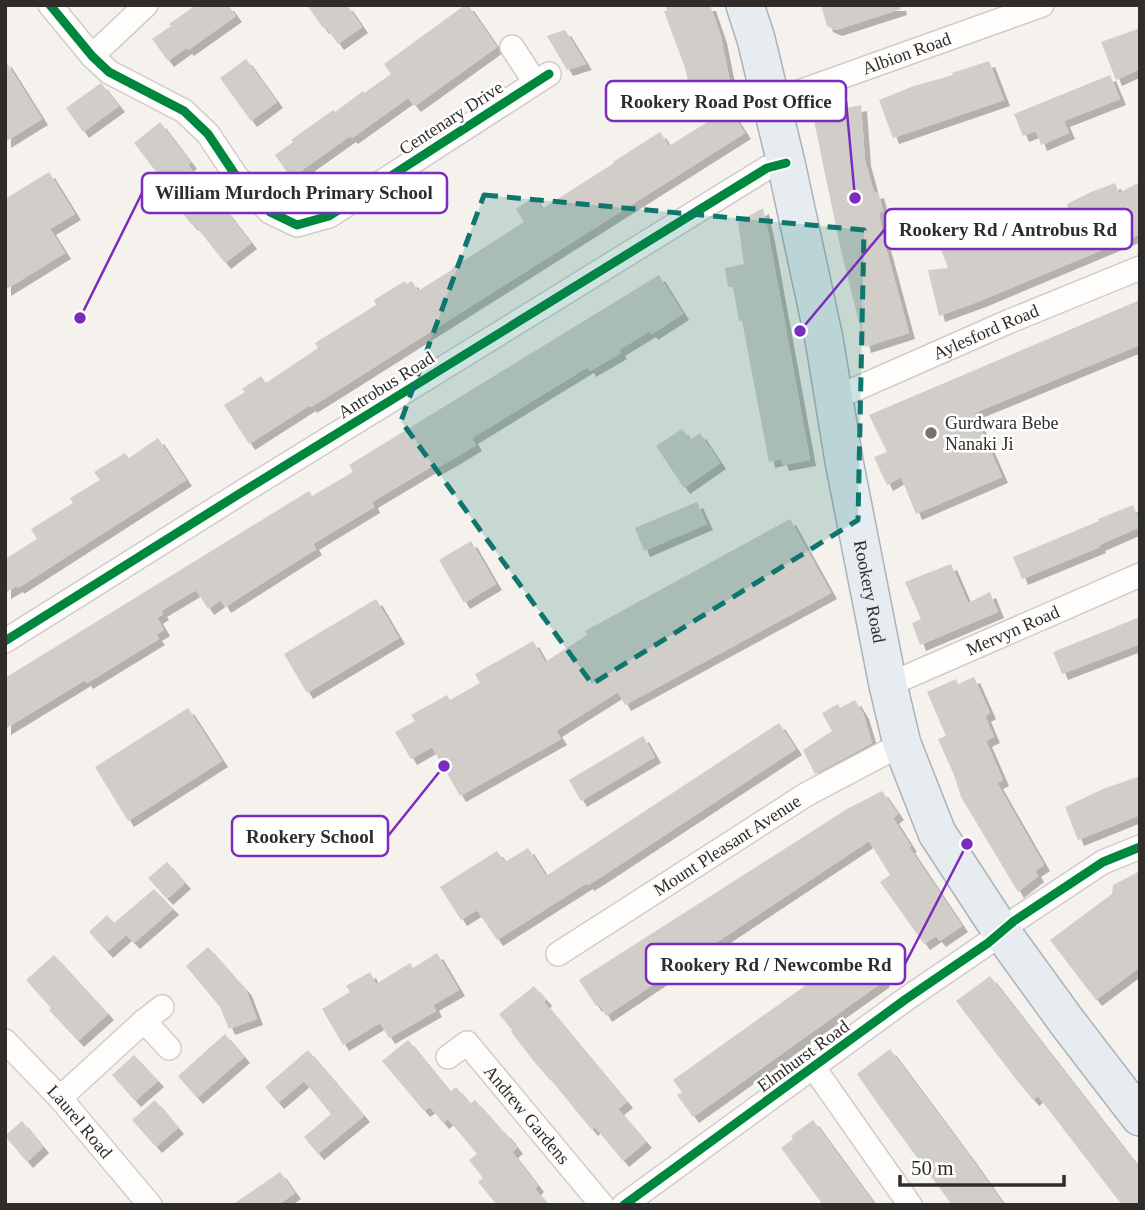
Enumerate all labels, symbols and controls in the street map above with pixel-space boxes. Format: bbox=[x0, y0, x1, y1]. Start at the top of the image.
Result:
street label: Albion Road bbox=[860, 28, 954, 78]
street label: Centenary Drive bbox=[395, 77, 507, 159]
callout: Rookery Road Post Office bbox=[606, 81, 846, 121]
text: Rookery Road Post Office bbox=[620, 91, 832, 112]
callout: William Murdoch Primary School bbox=[142, 173, 447, 213]
text: William Murdoch Primary School bbox=[155, 182, 433, 203]
callout: Rookery Rd / Antrobus Rd bbox=[885, 209, 1132, 249]
text: Rookery Rd / Antrobus Rd bbox=[899, 219, 1118, 240]
street label: Aylesford Road bbox=[930, 300, 1042, 364]
street label: Antrobus Road bbox=[334, 348, 438, 422]
place label: Gurdwara Bebe Nanaki Ji bbox=[945, 413, 1058, 454]
marker: Gurdwara Bebe Nanaki Ji bbox=[923, 425, 939, 441]
street label: Rookery Road bbox=[850, 538, 890, 645]
street label: Mervyn Road bbox=[963, 602, 1062, 660]
street label: Mount Pleasant Avenue bbox=[650, 791, 804, 900]
callout: Rookery School bbox=[232, 816, 388, 856]
text: Rookery School bbox=[246, 826, 374, 847]
callout: Rookery Rd / Newcombe Rd bbox=[646, 944, 905, 984]
text: Rookery Rd / Newcombe Rd bbox=[660, 954, 892, 975]
street label: Elmhurst Road bbox=[753, 1016, 853, 1096]
street label: Andrew Gardens bbox=[480, 1061, 574, 1168]
street label: Laurel Road bbox=[43, 1081, 116, 1162]
scale bar bbox=[900, 1144, 1064, 1188]
text: 50 m bbox=[911, 1156, 954, 1180]

